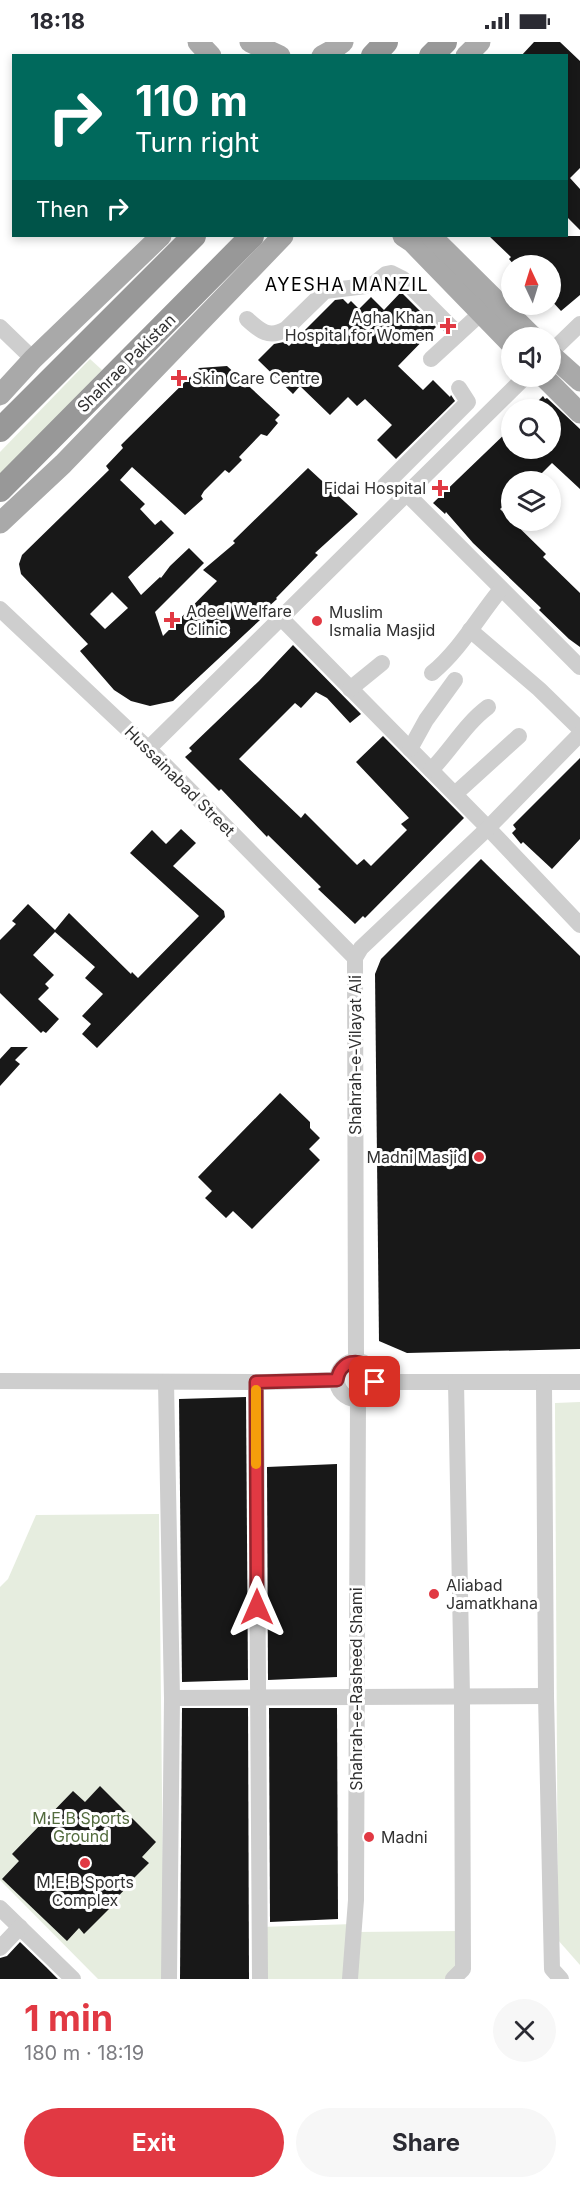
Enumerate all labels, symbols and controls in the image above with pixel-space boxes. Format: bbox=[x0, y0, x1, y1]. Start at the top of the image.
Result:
text: 18:18 bbox=[30, 8, 85, 34]
text: 110 m bbox=[135, 75, 248, 126]
icon: right bbox=[36, 78, 114, 156]
text: Turn right bbox=[135, 126, 259, 159]
icon: right bbox=[101, 192, 134, 225]
text: Then bbox=[36, 196, 89, 222]
north arrow bbox=[501, 255, 561, 315]
map controls bbox=[501, 255, 561, 531]
district label: AYESHA MANZIL bbox=[265, 274, 429, 295]
place label: Agha Khan Hospital for Women bbox=[285, 307, 434, 345]
street label: Shahrae Pakistan bbox=[73, 310, 179, 416]
marker: Agha Khan Hospital for Women bbox=[439, 317, 457, 335]
button: sound bbox=[501, 327, 561, 387]
place label: Skin Care Centre bbox=[192, 368, 320, 388]
marker: Skin Care Centre bbox=[170, 369, 188, 387]
button: search bbox=[501, 399, 561, 459]
button: layers bbox=[501, 471, 561, 531]
place label: Fidai Hospital bbox=[324, 478, 426, 498]
marker: Fidai Hospital bbox=[431, 479, 449, 497]
place label: Adeel Welfare Clinic bbox=[186, 601, 292, 639]
place label: Muslim Ismalia Masjid bbox=[329, 602, 435, 640]
marker: Adeel Welfare Clinic bbox=[163, 611, 181, 629]
marker: Muslim Ismalia Masjid bbox=[310, 614, 324, 628]
street label: Hussainabad Street bbox=[121, 722, 239, 840]
street label: Shahrah-e-Vilayat Ali bbox=[345, 975, 365, 1135]
place label: Madni Masjid bbox=[367, 1147, 467, 1167]
marker: Madni Masjid bbox=[472, 1150, 486, 1164]
pin bbox=[349, 1356, 400, 1407]
icon: arrive bbox=[358, 1365, 391, 1398]
position arrow bbox=[225, 1575, 289, 1639]
place label: Aliabad Jamatkhana bbox=[446, 1575, 538, 1613]
street label: Shahrah-e-Rasheed Shami bbox=[346, 1587, 366, 1791]
marker: Aliabad Jamatkhana bbox=[427, 1587, 441, 1601]
park label: M.E.B Sports Ground bbox=[32, 1808, 130, 1846]
place label: Madni bbox=[381, 1827, 428, 1847]
marker: Madni bbox=[362, 1830, 376, 1844]
marker: M.E.B Sports Complex bbox=[78, 1856, 92, 1870]
place label: M.E.B Sports Complex bbox=[36, 1872, 134, 1910]
text: 1 min bbox=[24, 1996, 113, 2040]
button: close bbox=[493, 1999, 556, 2062]
text: 180 m · 18:19 bbox=[24, 2041, 144, 2065]
button: Exit bbox=[24, 2108, 284, 2177]
button: Share bbox=[296, 2108, 556, 2177]

